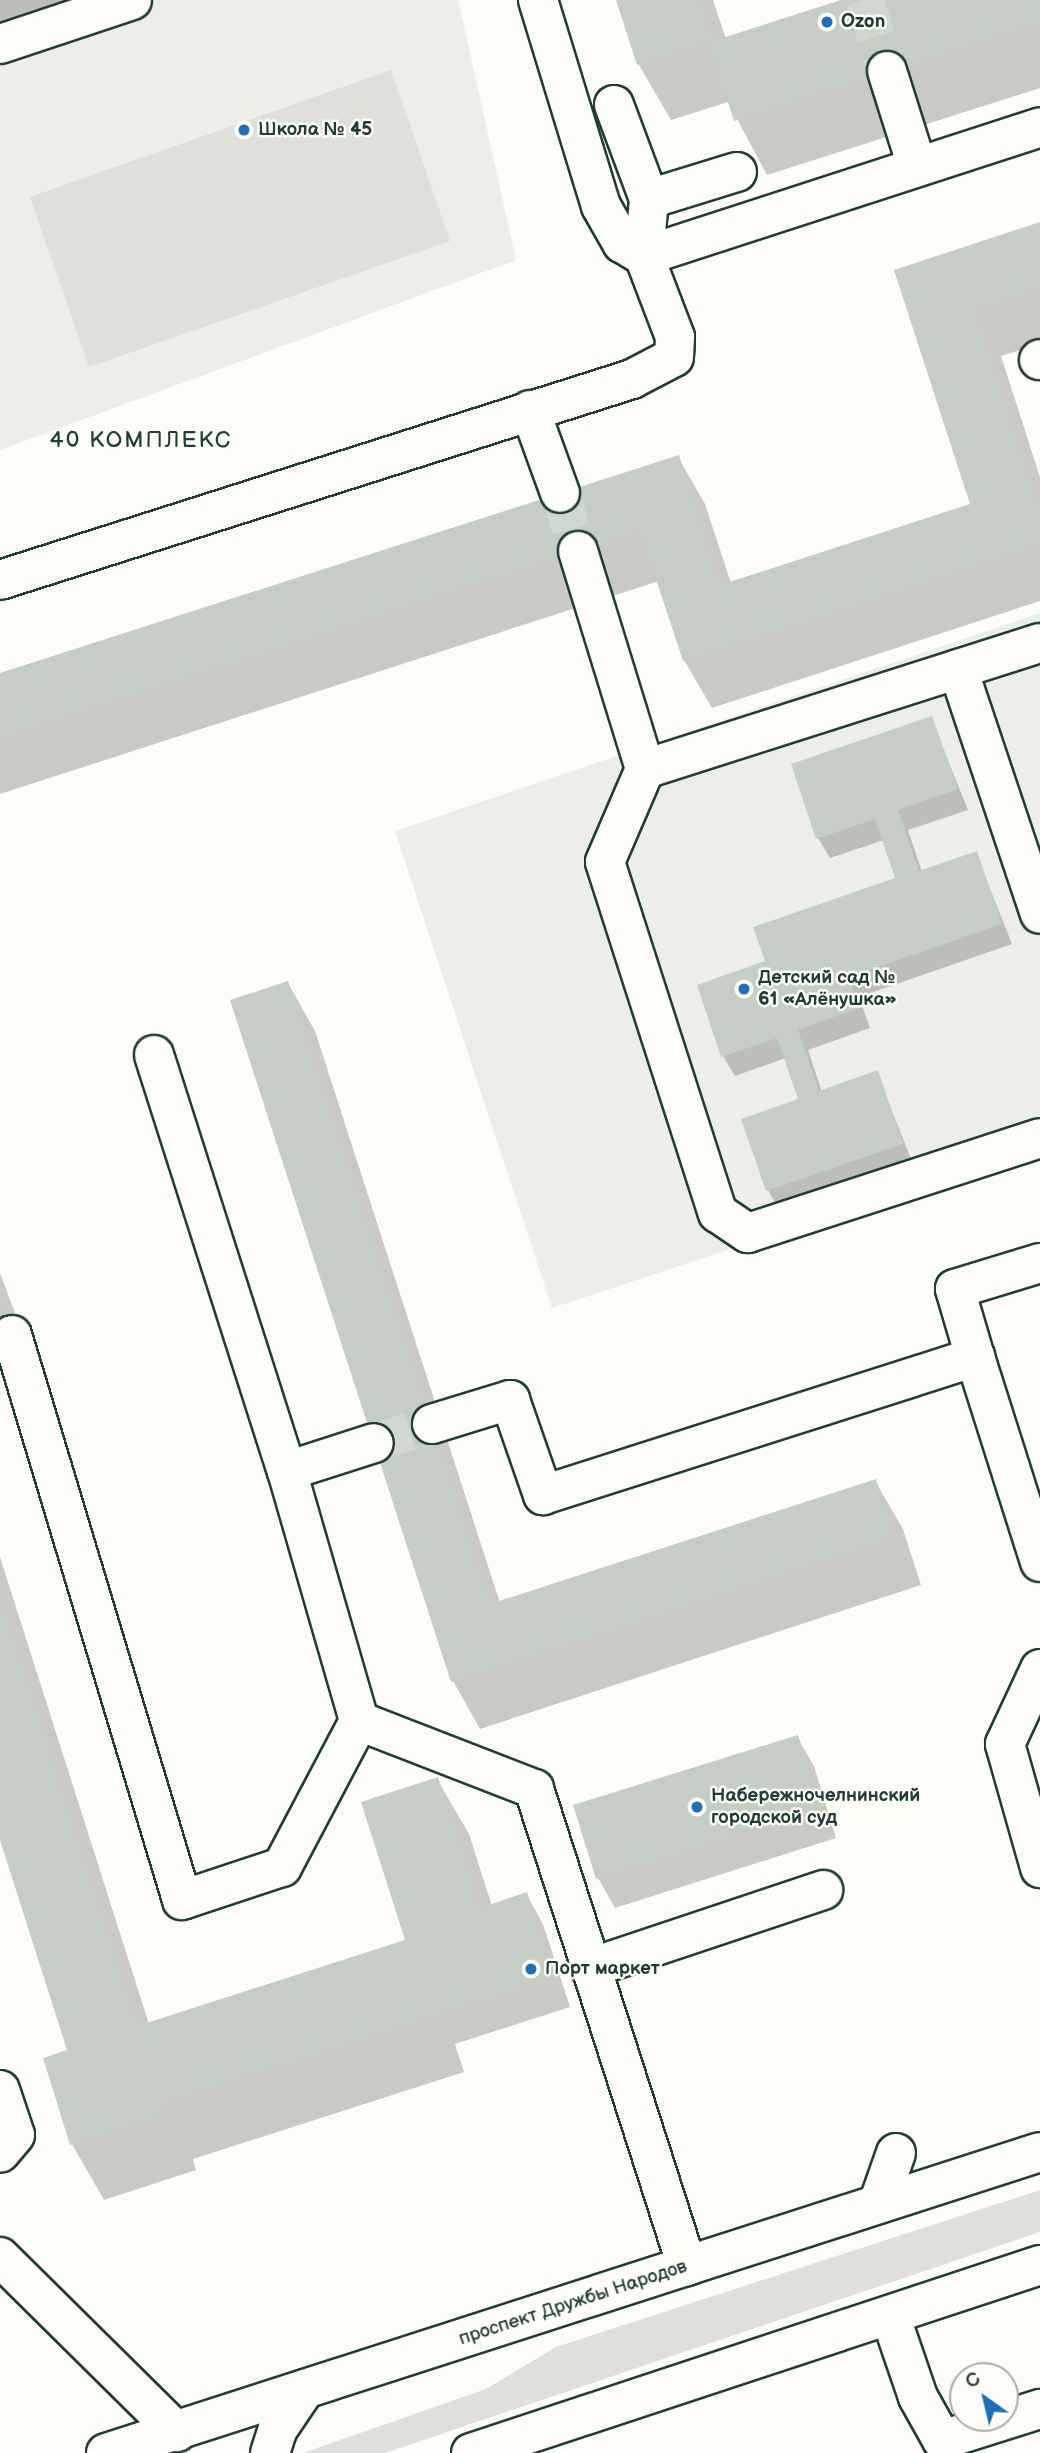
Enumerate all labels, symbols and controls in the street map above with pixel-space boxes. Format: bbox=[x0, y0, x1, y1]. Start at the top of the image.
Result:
place label: Ozon bbox=[841, 11, 885, 33]
marker: Ozon bbox=[819, 14, 835, 30]
place label: Школа № 45 bbox=[258, 119, 372, 141]
marker: Школа № 45 bbox=[236, 122, 252, 138]
district label: 40 КОМПЛЕКС bbox=[51, 426, 231, 454]
place label: Детский сад № 61 «Алёнушка» bbox=[758, 967, 897, 1011]
marker: Детский сад № 61 «Алёнушка» bbox=[736, 981, 752, 997]
place label: Набережночелнинский городской суд bbox=[711, 1785, 920, 1829]
marker: Набережночелнинский городской суд bbox=[689, 1799, 705, 1815]
place label: Порт маркет bbox=[545, 1958, 660, 1980]
marker: Порт маркет bbox=[523, 1961, 539, 1977]
street label: проспект Дружбы Народов bbox=[456, 2255, 690, 2351]
north arrow bbox=[949, 2362, 1019, 2432]
text: С bbox=[961, 2368, 985, 2394]

